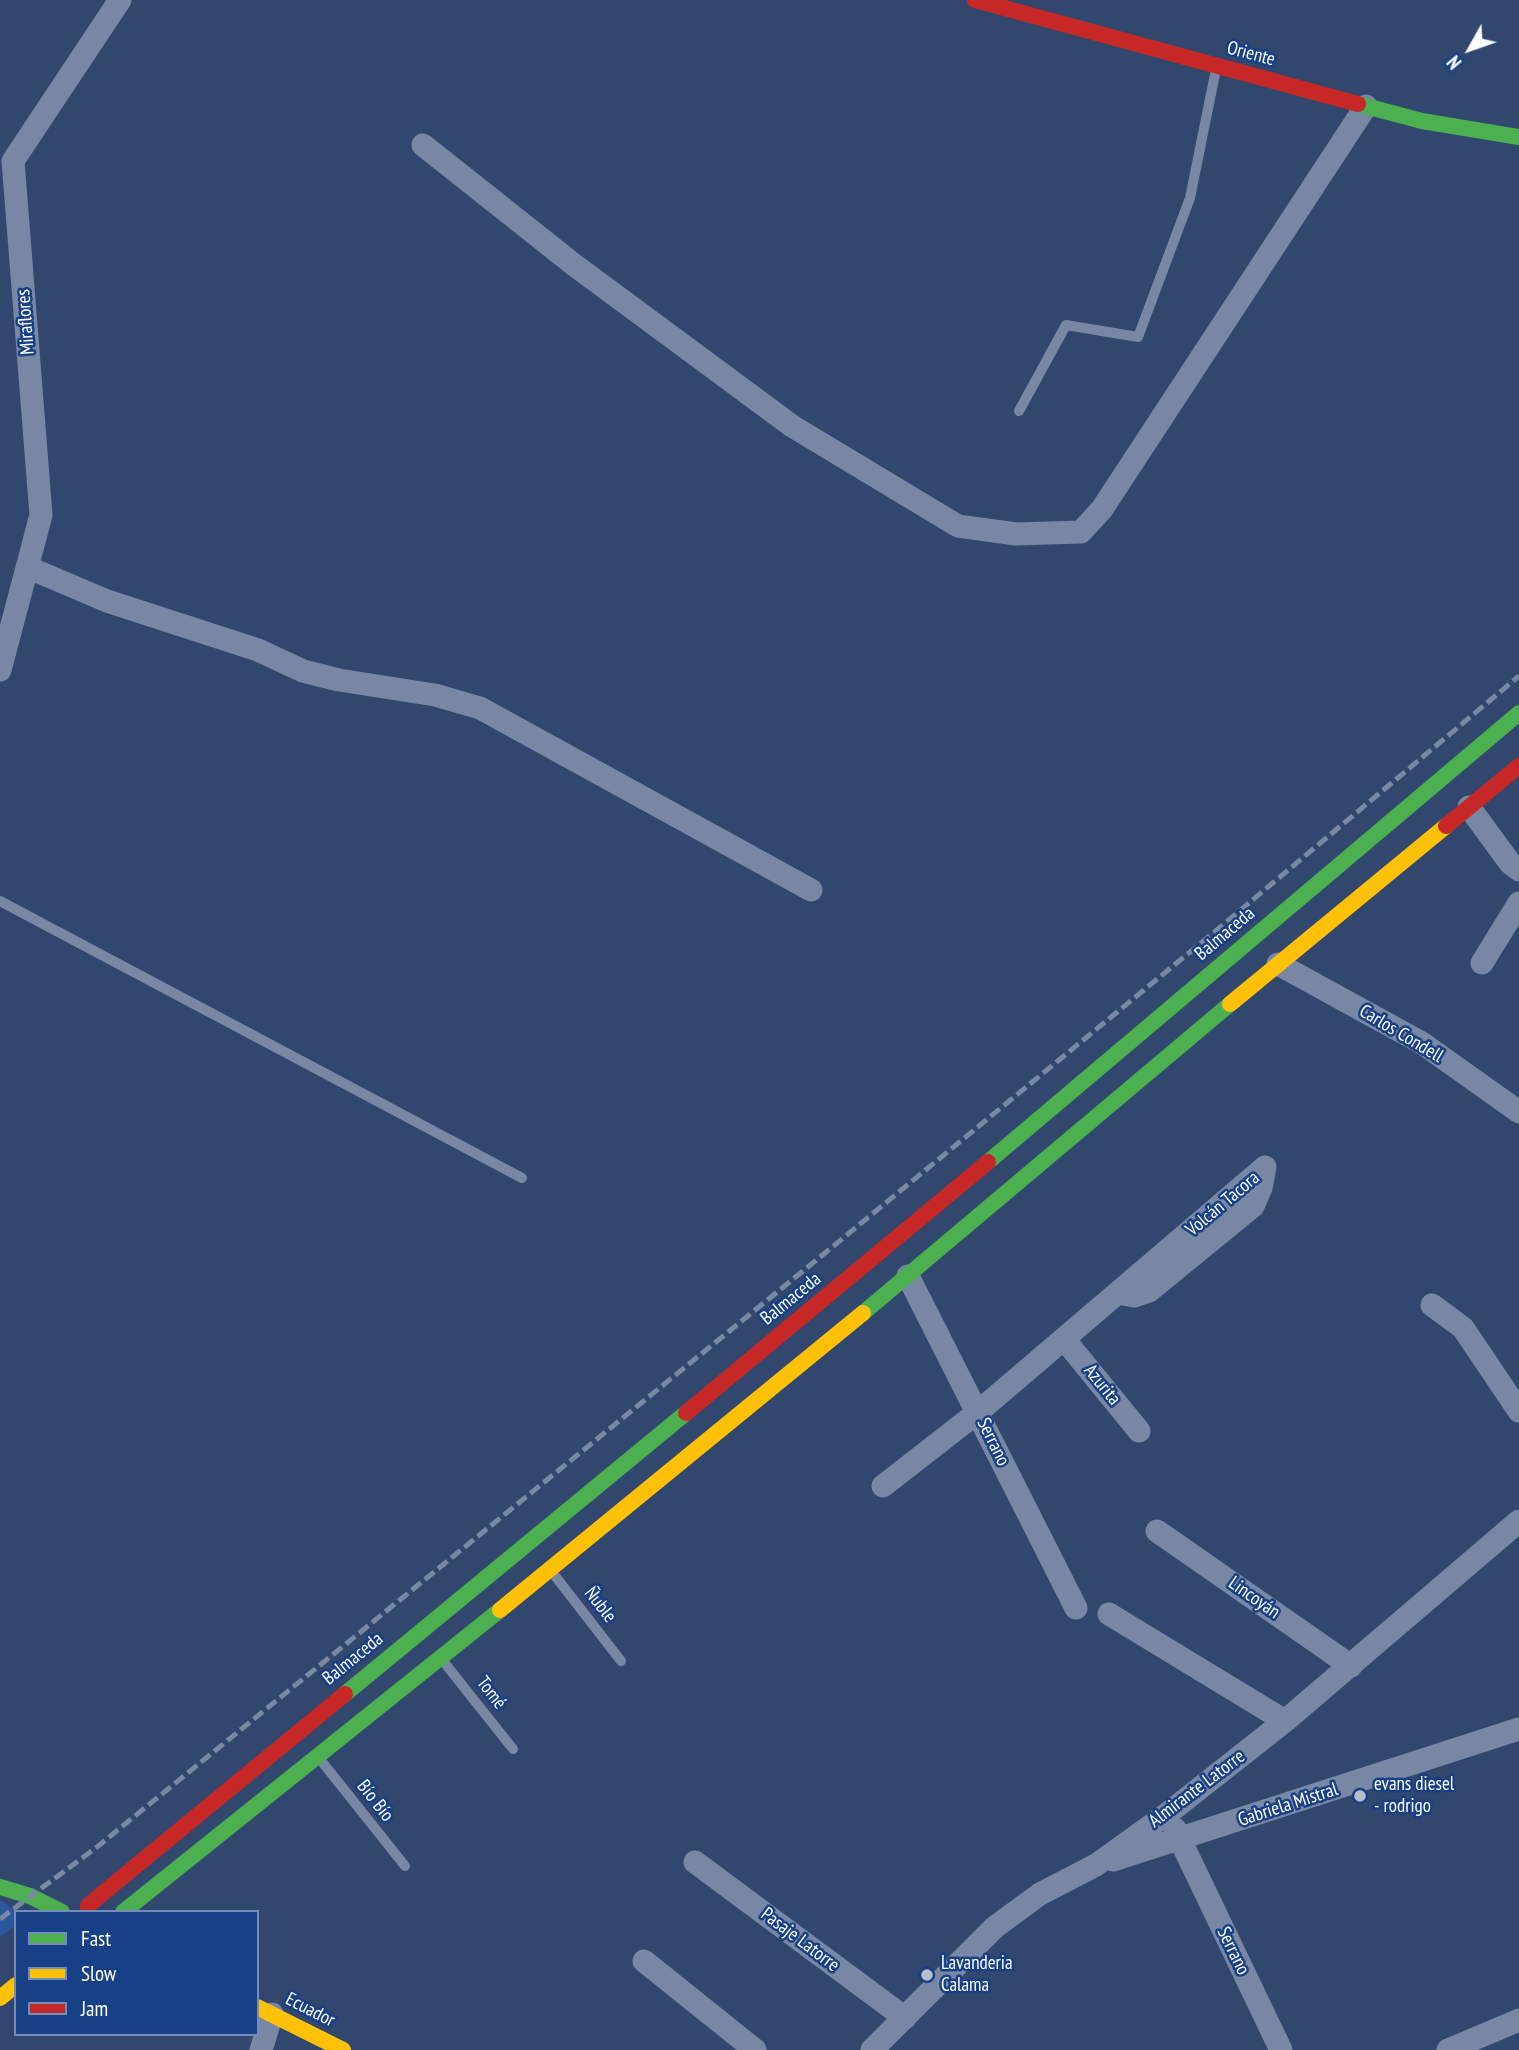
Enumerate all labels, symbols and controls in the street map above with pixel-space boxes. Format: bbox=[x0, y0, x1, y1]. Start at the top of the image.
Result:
north arrow bbox=[1435, 14, 1505, 84]
street label: Oriente bbox=[1224, 37, 1278, 71]
text: N bbox=[1441, 51, 1466, 74]
street label: Miraflores bbox=[12, 288, 40, 356]
street label: Balmaceda bbox=[1190, 902, 1260, 966]
street label: Carlos Condell bbox=[1355, 1000, 1447, 1068]
street label: Volcán Tacora bbox=[1182, 1167, 1264, 1241]
street label: Balmaceda bbox=[756, 1268, 826, 1330]
street label: Azurita bbox=[1079, 1360, 1125, 1410]
street label: Serrano bbox=[972, 1414, 1014, 1470]
street label: Lincoyán bbox=[1224, 1572, 1284, 1624]
street label: Ñuble bbox=[579, 1583, 621, 1627]
street label: Balmaceda bbox=[318, 1628, 388, 1690]
street label: Tomé bbox=[471, 1672, 511, 1714]
street label: Almirante Latorre bbox=[1144, 1745, 1250, 1833]
place label: evans diesel - rodrigo bbox=[1374, 1774, 1454, 1818]
street label: Bío Bío bbox=[352, 1776, 398, 1826]
street label: Gabriela Mistral bbox=[1235, 1778, 1341, 1832]
marker: evans diesel - rodrigo bbox=[1352, 1788, 1368, 1804]
street label: Pasaje Latorre bbox=[756, 1903, 844, 1977]
legend bbox=[14, 1910, 259, 2036]
street label: Serrano bbox=[1212, 1923, 1254, 1979]
text: Fast bbox=[81, 1925, 111, 1952]
place label: Lavanderia Calama bbox=[941, 1953, 1013, 1997]
text: Slow bbox=[81, 1960, 116, 1987]
marker: Lavanderia Calama bbox=[919, 1967, 935, 1983]
street label: Ecuador bbox=[281, 1988, 339, 2032]
text: Jam bbox=[81, 1995, 108, 2022]

